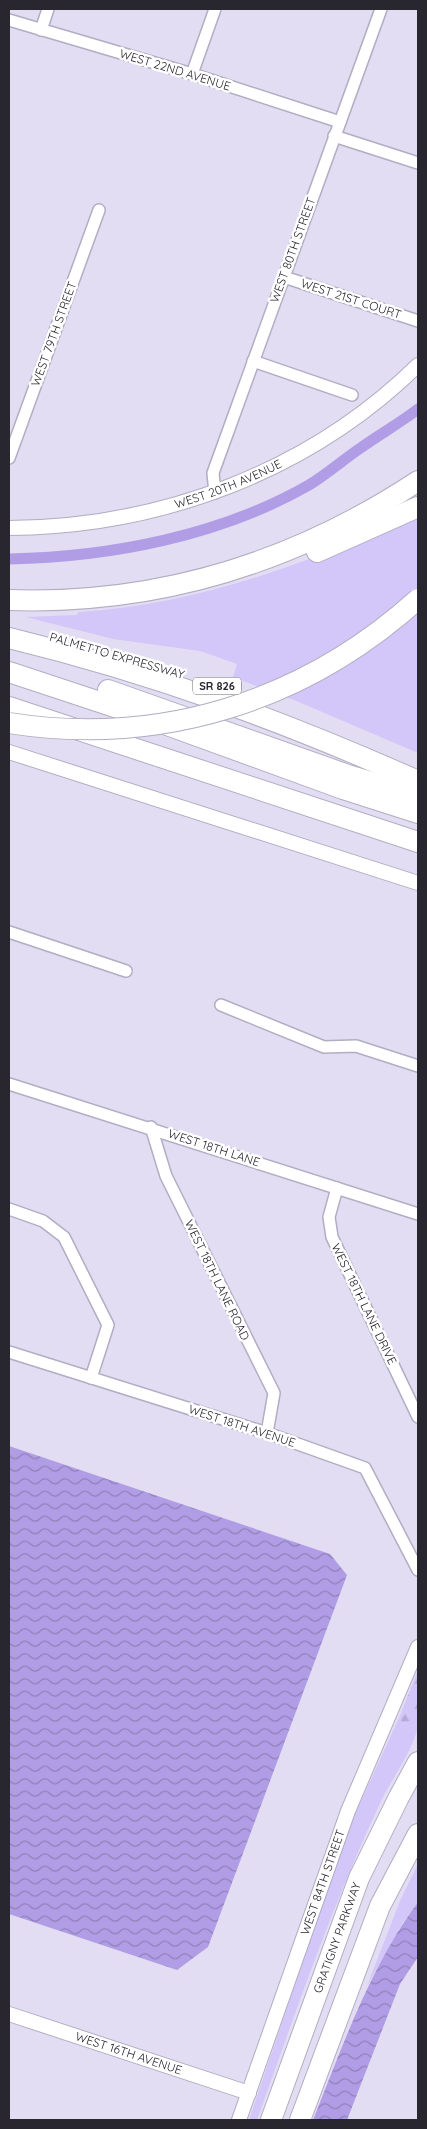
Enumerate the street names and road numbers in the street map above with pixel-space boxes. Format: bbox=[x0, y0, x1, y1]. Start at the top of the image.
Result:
street label: WEST 22ND AVENUE bbox=[118, 46, 233, 94]
street label: WEST 80TH STREET bbox=[266, 195, 319, 305]
street label: WEST 21ST COURT bbox=[299, 275, 403, 322]
street label: WEST 79TH STREET bbox=[28, 279, 79, 388]
street label: WEST 20TH AVENUE bbox=[173, 456, 284, 511]
street label: PALMETTO EXPRESSWAY bbox=[48, 629, 187, 682]
road number: SR 826 bbox=[193, 678, 241, 694]
street label: WEST 18TH LANE bbox=[166, 1126, 262, 1169]
street label: WEST 18TH LANE ROAD bbox=[182, 1217, 253, 1343]
street label: WEST 18TH LANE DRIVE bbox=[329, 1241, 400, 1367]
street label: WEST 18TH AVENUE bbox=[187, 1401, 298, 1450]
street label: WEST 84TH STREET bbox=[297, 1828, 348, 1937]
street label: GRATIGNY PARKWAY bbox=[310, 1880, 364, 1995]
street label: WEST 16TH AVENUE bbox=[74, 2028, 184, 2078]

